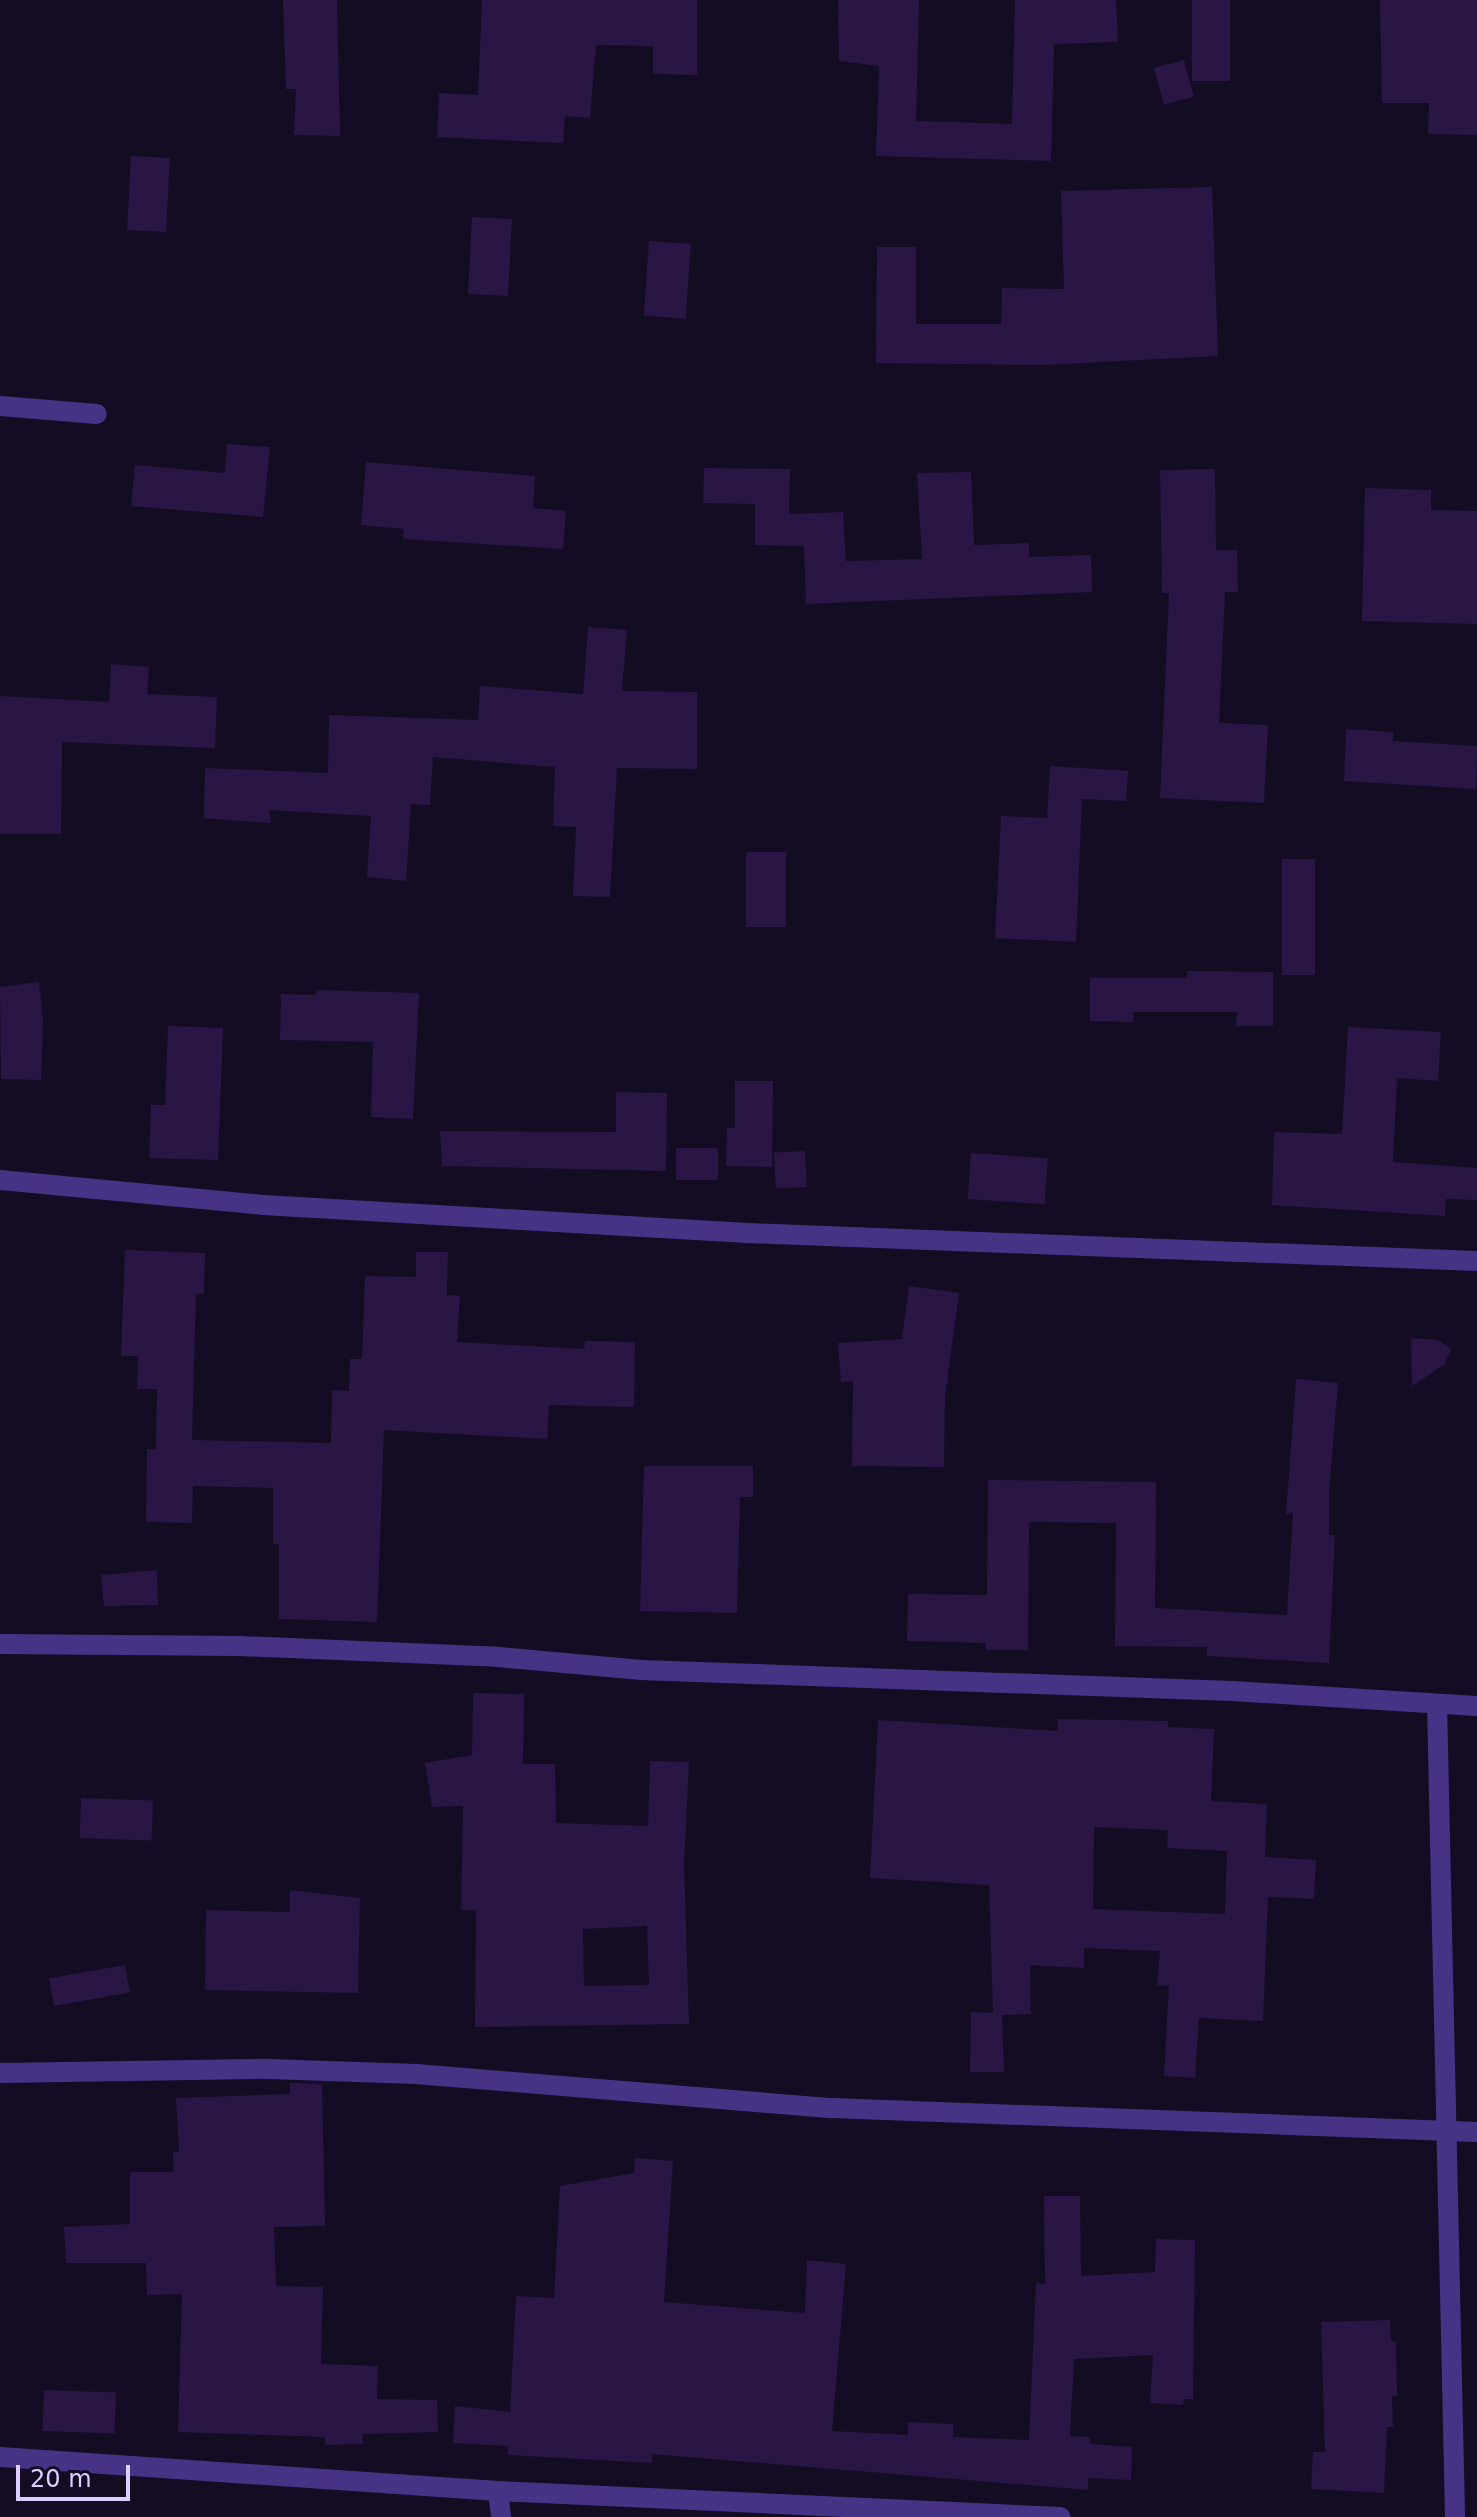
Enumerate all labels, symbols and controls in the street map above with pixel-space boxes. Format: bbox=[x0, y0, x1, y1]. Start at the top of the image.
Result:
scale bar bbox=[20, 2449, 134, 2499]
text: 20 m bbox=[30, 2465, 92, 2493]

